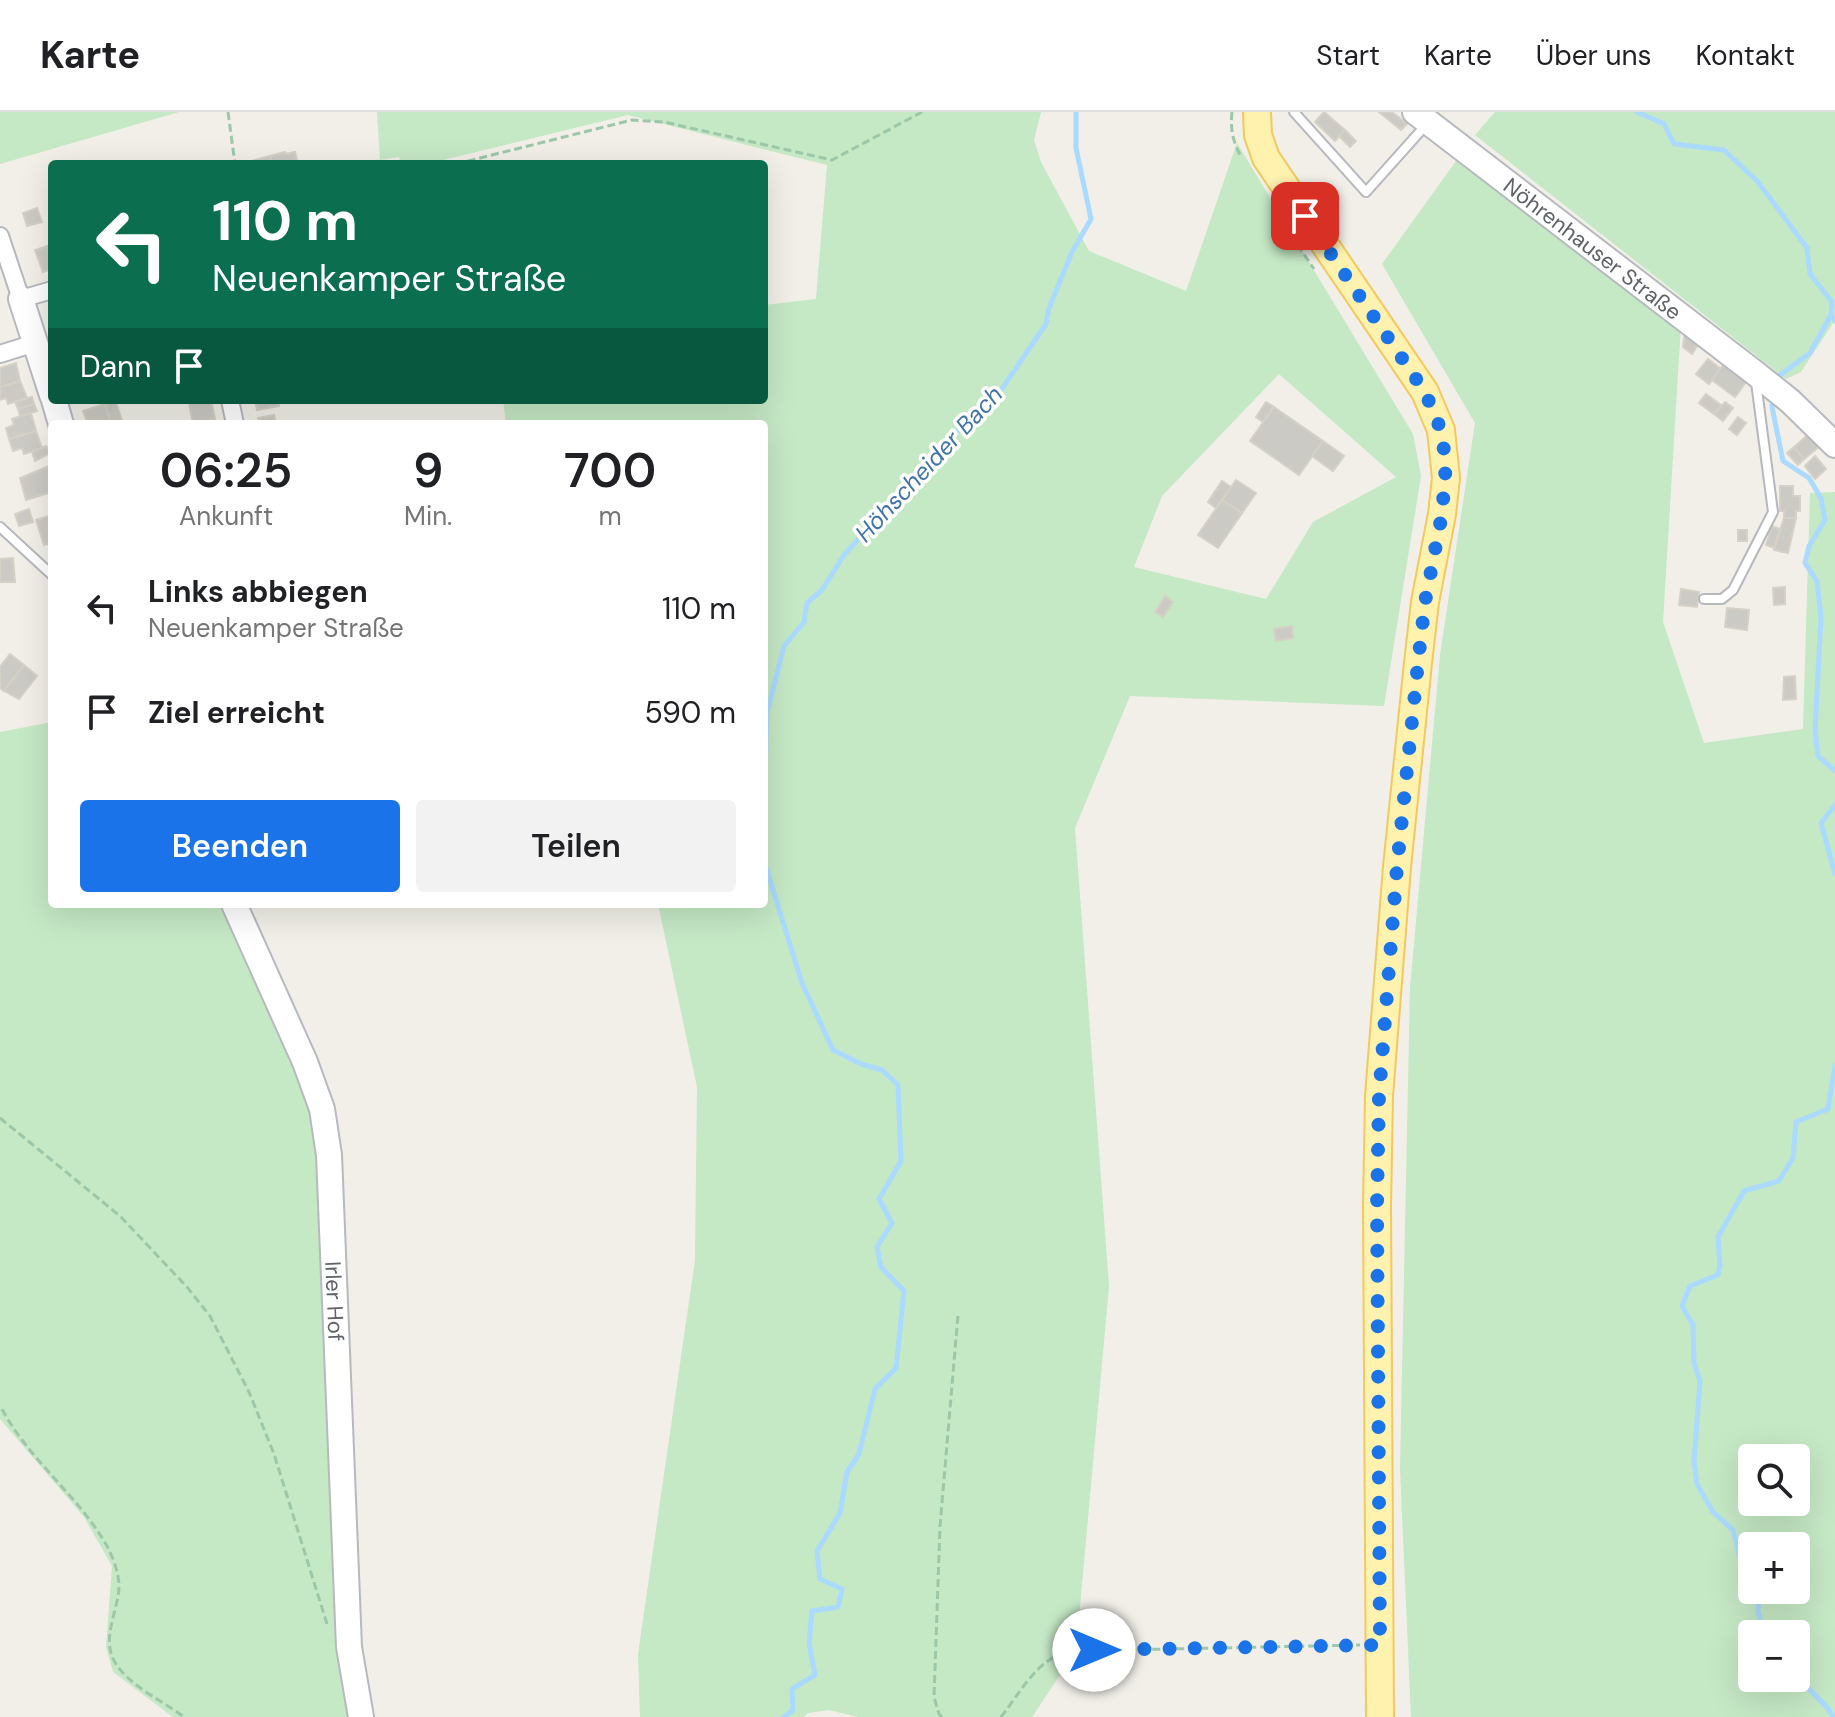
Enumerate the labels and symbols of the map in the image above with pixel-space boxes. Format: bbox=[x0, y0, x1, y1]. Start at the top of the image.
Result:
street label: Nöhrenhauser Straße bbox=[1498, 171, 1687, 326]
pin bbox=[1271, 182, 1339, 250]
water label: Höhscheider Bach bbox=[848, 379, 1009, 548]
street label: Irler Hof bbox=[318, 1261, 351, 1342]
position arrow bbox=[1052, 1608, 1136, 1692]

